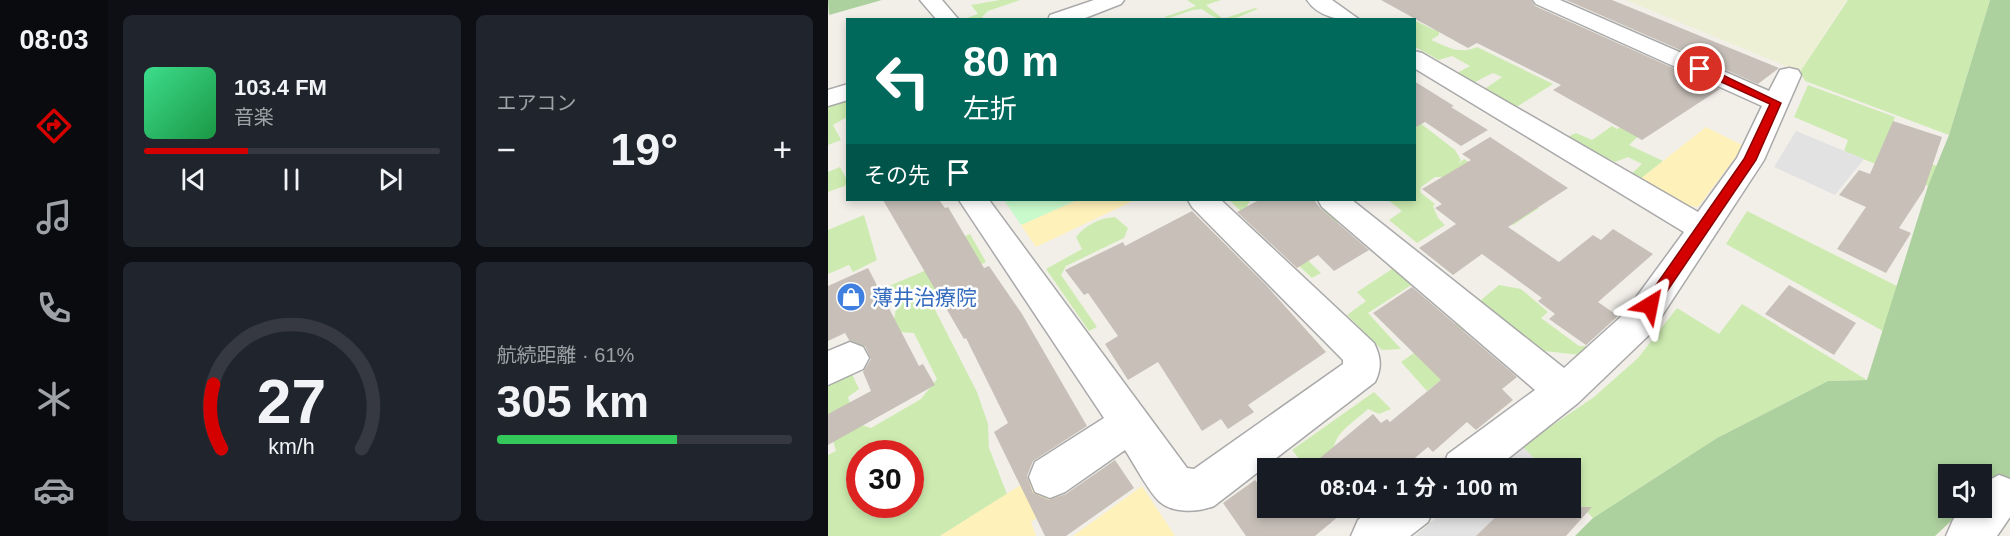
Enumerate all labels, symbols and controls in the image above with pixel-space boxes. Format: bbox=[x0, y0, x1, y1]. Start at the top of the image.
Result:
text: 08:03 bbox=[19, 25, 89, 55]
text: 80 m bbox=[963, 38, 1059, 85]
icon: left bbox=[864, 42, 942, 120]
pin bbox=[1674, 43, 1725, 94]
icon: arrive bbox=[1683, 52, 1716, 85]
text: 103.4 FM bbox=[234, 75, 327, 100]
text: エアコン bbox=[497, 92, 577, 114]
text: 左折 bbox=[963, 94, 1017, 124]
icon: directions bbox=[33, 105, 75, 147]
text: 音楽 bbox=[234, 106, 274, 128]
text: 19° bbox=[610, 124, 678, 175]
text: − bbox=[497, 131, 516, 168]
text: + bbox=[773, 131, 792, 168]
icon: arrive bbox=[942, 156, 975, 189]
icon: previous bbox=[177, 163, 210, 196]
icon: pause bbox=[275, 163, 308, 196]
icon: next bbox=[374, 163, 407, 196]
text: その先 bbox=[864, 163, 930, 188]
icon: music bbox=[33, 196, 75, 238]
position arrow bbox=[1618, 273, 1682, 337]
shop icon: 薄井治療院 bbox=[835, 281, 867, 313]
place label: 薄井治療院 bbox=[872, 286, 977, 309]
icon: phone bbox=[33, 287, 75, 329]
text: 航続距離 · 61% bbox=[497, 344, 634, 366]
text: 27 bbox=[257, 367, 326, 436]
text: 305 km bbox=[497, 376, 649, 427]
icon: climate bbox=[33, 378, 75, 420]
text: km/h bbox=[269, 435, 315, 459]
speed limit sign: 30 bbox=[846, 440, 924, 518]
map controls bbox=[1938, 464, 1992, 518]
button: sound bbox=[1938, 464, 1992, 518]
icon: car bbox=[33, 469, 75, 511]
text: 08:04 · 1 分 · 100 m bbox=[1320, 475, 1518, 500]

